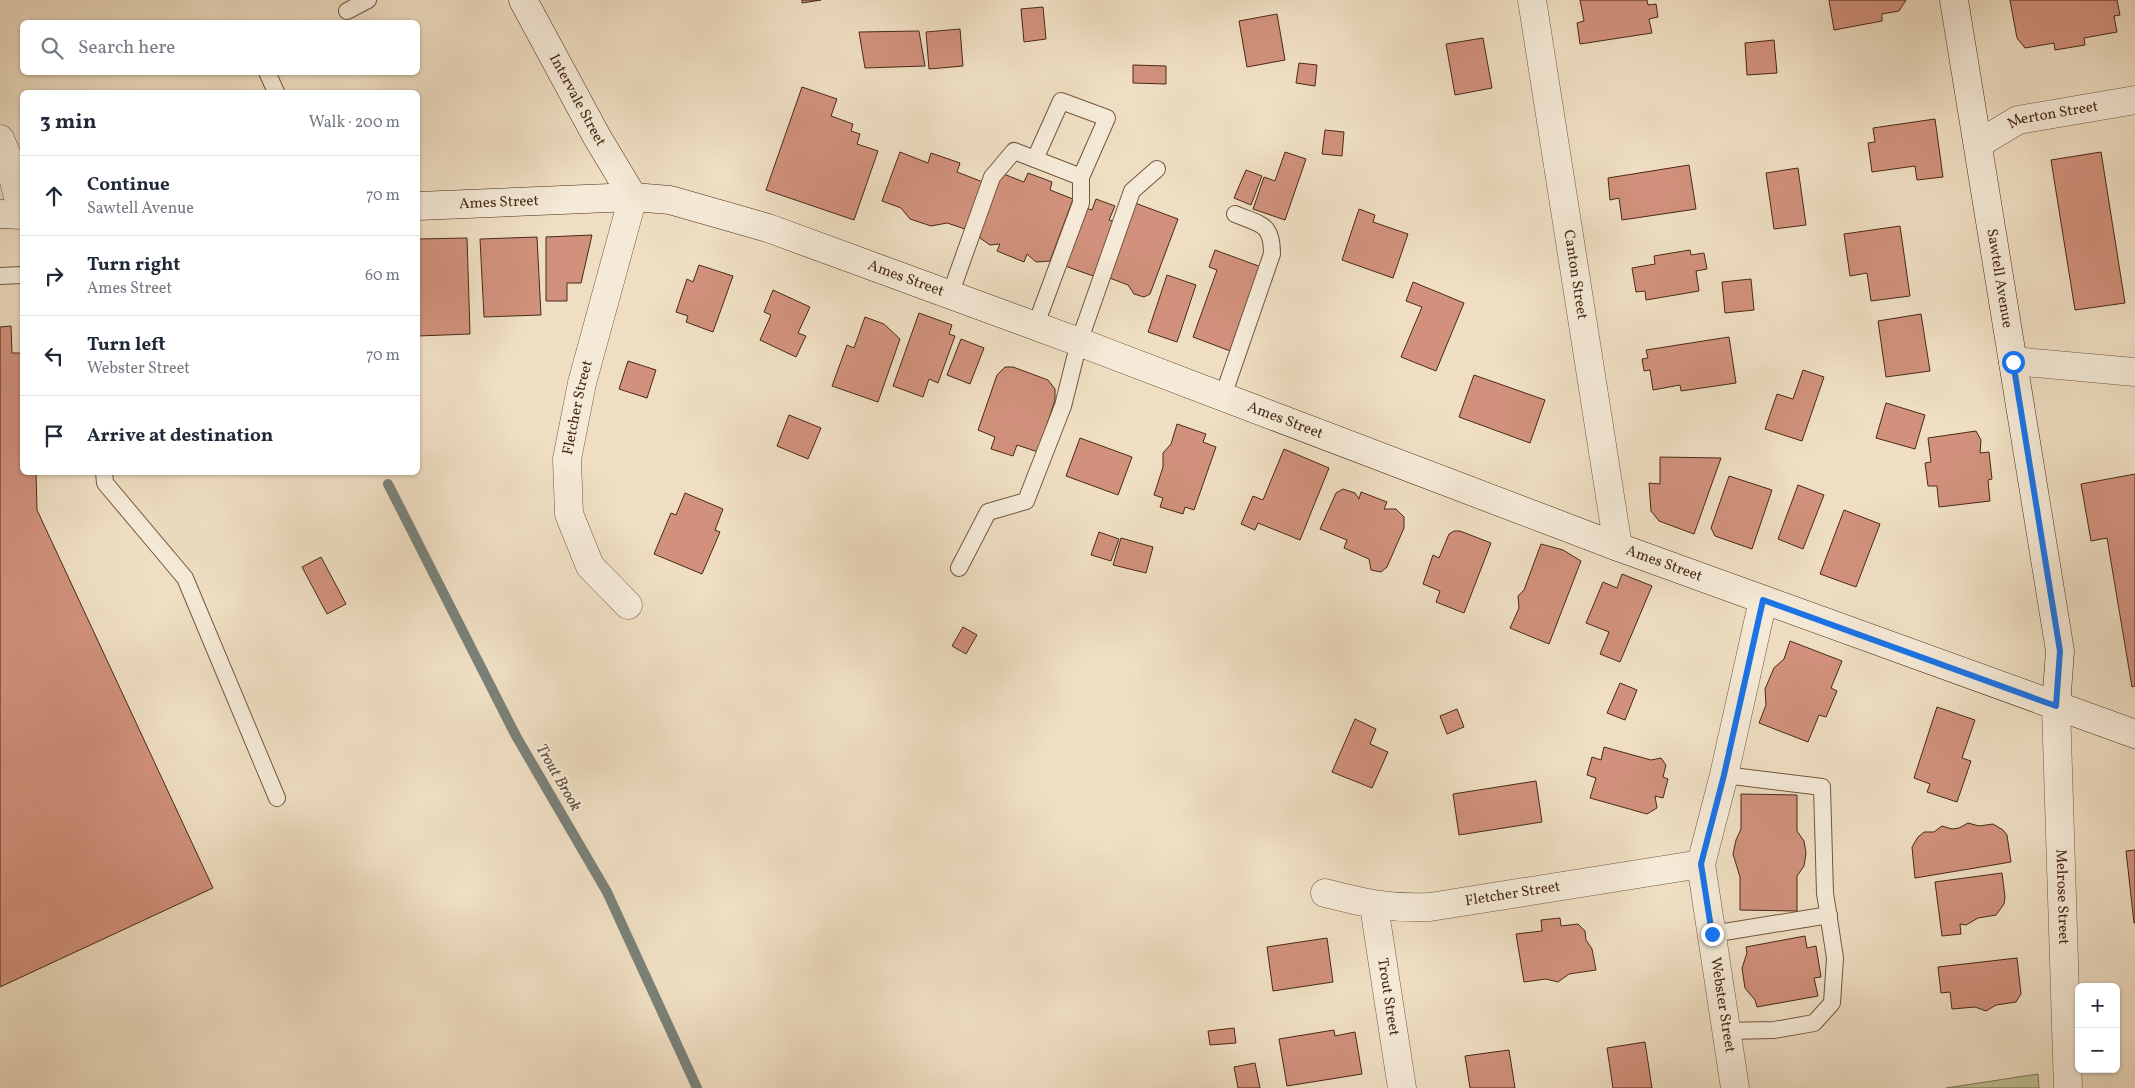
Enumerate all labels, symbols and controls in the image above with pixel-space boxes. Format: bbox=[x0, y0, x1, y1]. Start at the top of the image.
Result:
search box bbox=[20, 20, 420, 75]
icon: search bbox=[38, 34, 66, 62]
text: Search here bbox=[78, 35, 175, 61]
street label: Intervale Street bbox=[544, 50, 611, 150]
street label: Merton Street bbox=[2004, 96, 2100, 134]
text: 3 min bbox=[40, 108, 96, 137]
text: Walk · 200 m bbox=[309, 112, 400, 134]
text: Continue bbox=[87, 172, 170, 198]
icon: ahead bbox=[40, 182, 68, 210]
text: 70 m bbox=[366, 185, 400, 207]
street label: Ames Street bbox=[459, 190, 539, 215]
text: Sawtell Avenue bbox=[87, 198, 194, 220]
street label: Sawtell Avenue bbox=[1981, 227, 2018, 330]
street label: Canton Street bbox=[1558, 228, 1593, 321]
text: Turn right bbox=[87, 252, 180, 278]
street label: Ames Street bbox=[865, 255, 947, 302]
icon: right bbox=[40, 262, 68, 290]
text: 60 m bbox=[365, 265, 400, 287]
text: Ames Street bbox=[87, 278, 172, 300]
text: Turn left bbox=[87, 332, 166, 358]
icon: left bbox=[40, 342, 68, 370]
text: 70 m bbox=[366, 345, 400, 367]
route start bbox=[2002, 351, 2025, 374]
text: Webster Street bbox=[87, 358, 190, 380]
street label: Fletcher Street bbox=[558, 358, 598, 457]
street label: Ames Street bbox=[1244, 396, 1326, 444]
icon: arrive bbox=[40, 422, 68, 450]
text: Arrive at destination bbox=[87, 423, 273, 449]
street label: Ames Street bbox=[1623, 540, 1705, 587]
water label: Trout Brook bbox=[530, 740, 586, 816]
street label: Melrose Street bbox=[2050, 849, 2074, 945]
street label: Fletcher Street bbox=[1463, 876, 1562, 912]
route end bbox=[1701, 923, 1724, 946]
street label: Webster Street bbox=[1704, 956, 1740, 1054]
street label: Trout Street bbox=[1372, 957, 1404, 1037]
map controls bbox=[2075, 983, 2120, 1073]
button: + bbox=[2075, 983, 2120, 1028]
button: − bbox=[2075, 1028, 2120, 1073]

